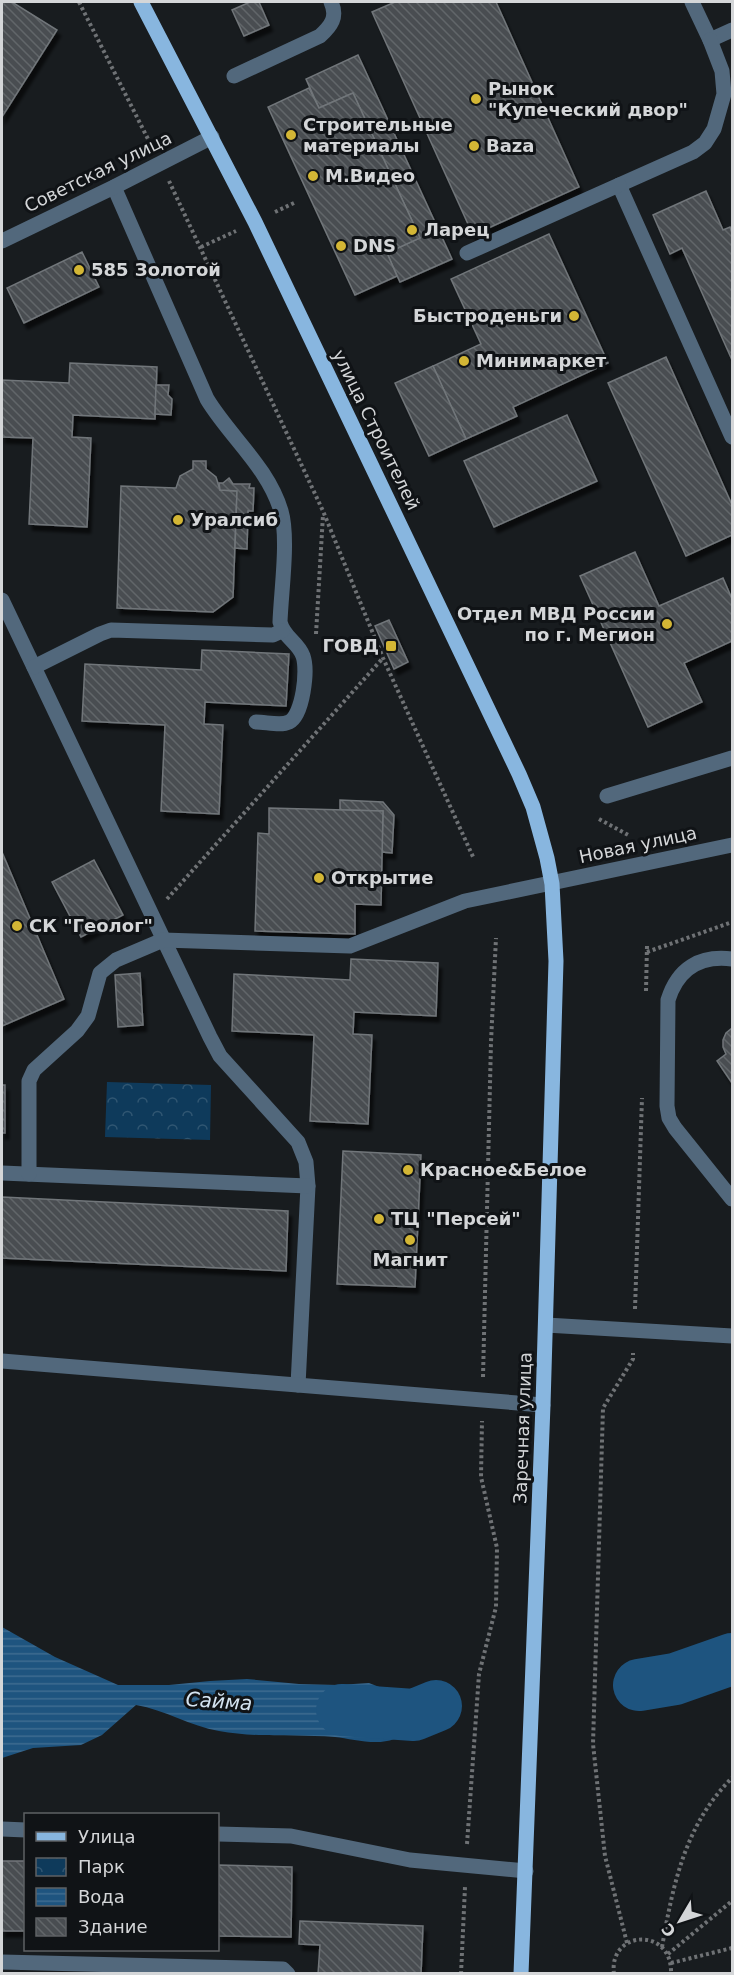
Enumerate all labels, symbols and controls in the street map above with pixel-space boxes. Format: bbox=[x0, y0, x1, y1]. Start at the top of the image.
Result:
place label: Рынок "Купеческий двор" bbox=[488, 78, 688, 120]
marker: Рынок "Купеческий двор" bbox=[469, 92, 483, 106]
place label: Строительные материалы bbox=[303, 114, 453, 156]
street label: Советская улица bbox=[21, 127, 175, 216]
marker: Строительные материалы bbox=[284, 128, 298, 142]
place label: Baza bbox=[486, 135, 535, 156]
marker: Baza bbox=[467, 139, 481, 153]
place label: М.Видео bbox=[325, 165, 415, 186]
marker: М.Видео bbox=[306, 169, 320, 183]
place label: Ларец bbox=[424, 219, 490, 240]
marker: Ларец bbox=[405, 223, 419, 237]
place label: DNS bbox=[353, 235, 396, 256]
marker: DNS bbox=[334, 239, 348, 253]
place label: 585 Золотой bbox=[91, 259, 221, 280]
marker: 585 Золотой bbox=[72, 263, 86, 277]
place label: Быстроденьги bbox=[413, 305, 562, 326]
marker: Быстроденьги bbox=[567, 309, 581, 323]
street label: улица Строителей bbox=[328, 346, 424, 513]
place label: Минимаркет bbox=[476, 350, 607, 371]
marker: Минимаркет bbox=[457, 354, 471, 368]
place label: Уралсиб bbox=[190, 509, 278, 530]
marker: Уралсиб bbox=[171, 513, 185, 527]
place label: Отдел МВД России по г. Мегион bbox=[457, 603, 655, 645]
marker: Отдел МВД России по г. Мегион bbox=[660, 617, 674, 631]
place label: ГОВД bbox=[322, 635, 379, 656]
marker: ГОВД bbox=[384, 639, 398, 653]
street label: Новая улица bbox=[577, 822, 699, 867]
place label: Открытие bbox=[331, 867, 433, 888]
marker: Открытие bbox=[312, 871, 326, 885]
place label: СК "Геолог" bbox=[29, 915, 153, 936]
marker: СК "Геолог" bbox=[10, 919, 24, 933]
place label: Красное&Белое bbox=[420, 1159, 587, 1180]
marker: Красное&Белое bbox=[401, 1163, 415, 1177]
place label: ТЦ "Персей" bbox=[391, 1208, 521, 1229]
marker: ТЦ "Персей" bbox=[372, 1212, 386, 1226]
marker: Магнит bbox=[403, 1233, 417, 1247]
place label: Магнит bbox=[373, 1249, 448, 1270]
street label: Заречная улица bbox=[509, 1352, 536, 1504]
water label: Сайма bbox=[185, 1687, 253, 1715]
legend bbox=[24, 1813, 219, 1951]
text: Улица bbox=[78, 1826, 135, 1847]
text: Парк bbox=[78, 1856, 125, 1877]
text: Вода bbox=[78, 1886, 125, 1907]
north arrow bbox=[650, 1891, 710, 1951]
text: Здание bbox=[78, 1916, 148, 1937]
text: С bbox=[658, 1920, 680, 1941]

